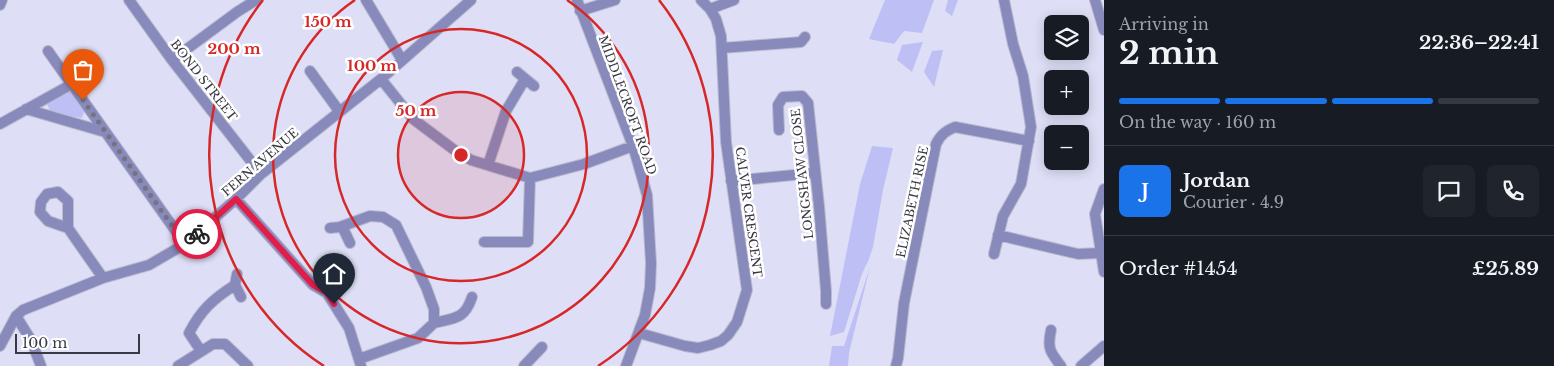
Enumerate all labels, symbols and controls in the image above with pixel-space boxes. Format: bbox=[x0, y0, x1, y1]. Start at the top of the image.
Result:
text: 150 m bbox=[304, 12, 352, 31]
text: Arriving in bbox=[1119, 14, 1209, 34]
map controls bbox=[1044, 15, 1089, 170]
button: layers bbox=[1044, 15, 1089, 60]
text: 22:36–22:41 bbox=[1419, 31, 1539, 54]
street label: MIDDLECROFT ROAD bbox=[596, 33, 660, 177]
text: 2 min bbox=[1119, 33, 1219, 73]
street label: BOND STREET bbox=[168, 36, 241, 124]
text: 200 m bbox=[208, 39, 261, 58]
pin bbox=[62, 49, 104, 100]
icon: bag bbox=[69, 56, 97, 84]
text: 100 m bbox=[347, 56, 397, 75]
button: + bbox=[1044, 70, 1089, 115]
text: 50 m bbox=[396, 101, 437, 120]
street label: LONGSHAW CLOSE bbox=[788, 108, 816, 240]
text: On the way · 160 m bbox=[1119, 112, 1276, 132]
street label: FERN AVENUE bbox=[219, 125, 301, 199]
button: − bbox=[1044, 125, 1089, 170]
street label: ELIZABETH RISE bbox=[893, 144, 931, 259]
centre of rings bbox=[452, 146, 470, 164]
street label: CALVER CRESCENT bbox=[732, 146, 766, 278]
button: chat bbox=[1423, 165, 1475, 217]
button: phone bbox=[1487, 165, 1539, 217]
text: Jordan bbox=[1183, 169, 1250, 192]
text: J bbox=[1141, 179, 1149, 202]
text: Courier · 4.9 bbox=[1183, 192, 1284, 212]
courier bbox=[172, 209, 222, 259]
icon: bike bbox=[183, 220, 211, 248]
pin bbox=[313, 253, 355, 304]
text: Order #1454 bbox=[1119, 257, 1238, 280]
text: £25.89 bbox=[1472, 257, 1539, 280]
icon: home bbox=[320, 260, 348, 288]
scale bar bbox=[15, 331, 140, 354]
text: 100 m bbox=[22, 334, 67, 352]

